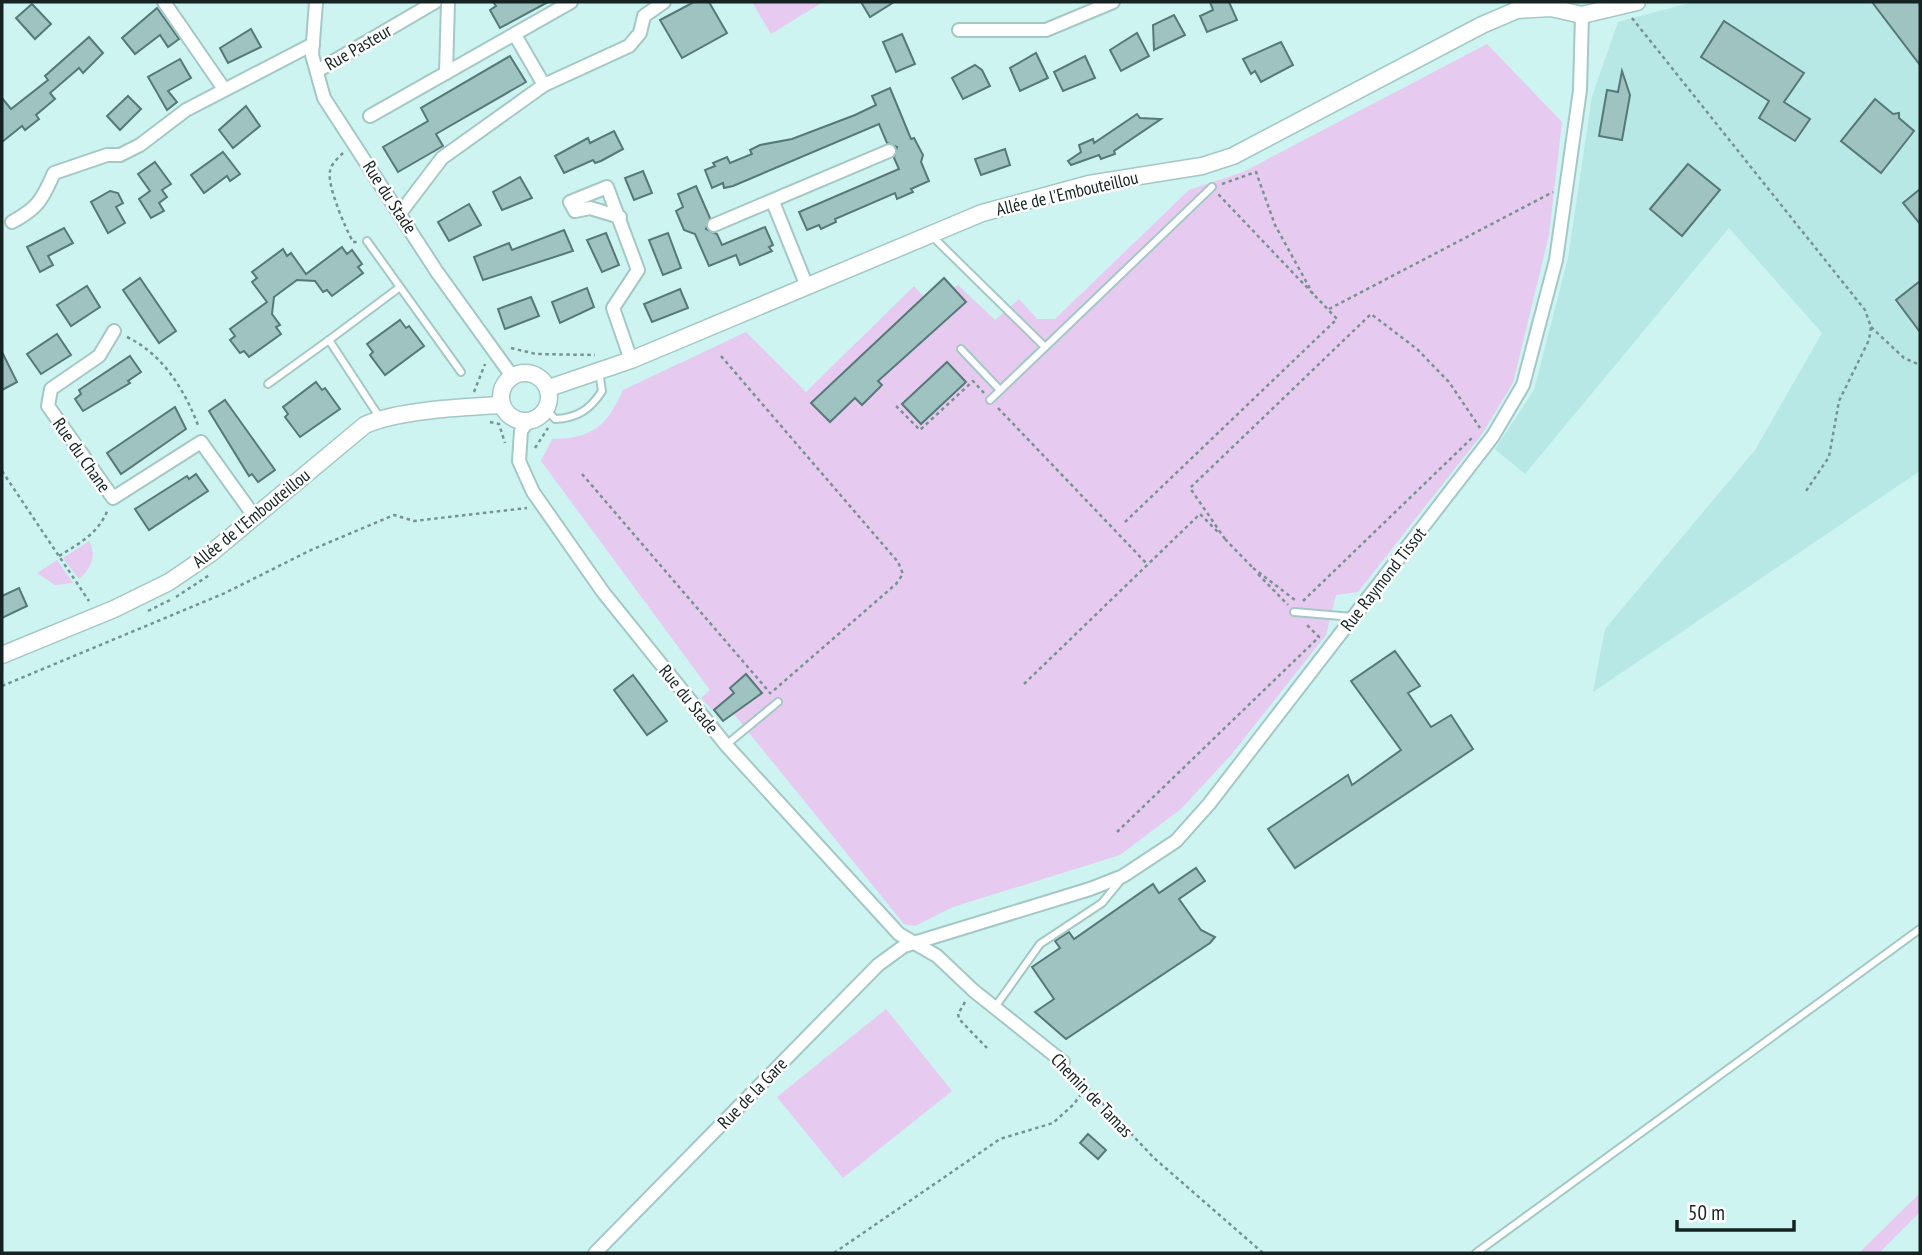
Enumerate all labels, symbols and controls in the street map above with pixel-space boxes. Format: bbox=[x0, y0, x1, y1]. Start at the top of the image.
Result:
street label: Rue Pasteur bbox=[320, 19, 396, 75]
street label: Rue du Stade bbox=[358, 156, 422, 238]
street label: Allée de l'Embouteillou bbox=[994, 165, 1140, 221]
street label: Rue du Chane bbox=[48, 413, 116, 497]
street label: Allée de l'Embouteillou bbox=[187, 463, 315, 573]
street label: Rue Raymond Tissot bbox=[1335, 522, 1431, 636]
street label: Rue du Stade bbox=[654, 660, 724, 738]
street label: Chemin de Tamas bbox=[1046, 1048, 1138, 1142]
street label: Rue de la Gare bbox=[712, 1053, 792, 1133]
scale bar bbox=[1677, 1188, 1794, 1232]
text: 50 m bbox=[1688, 1199, 1725, 1226]

